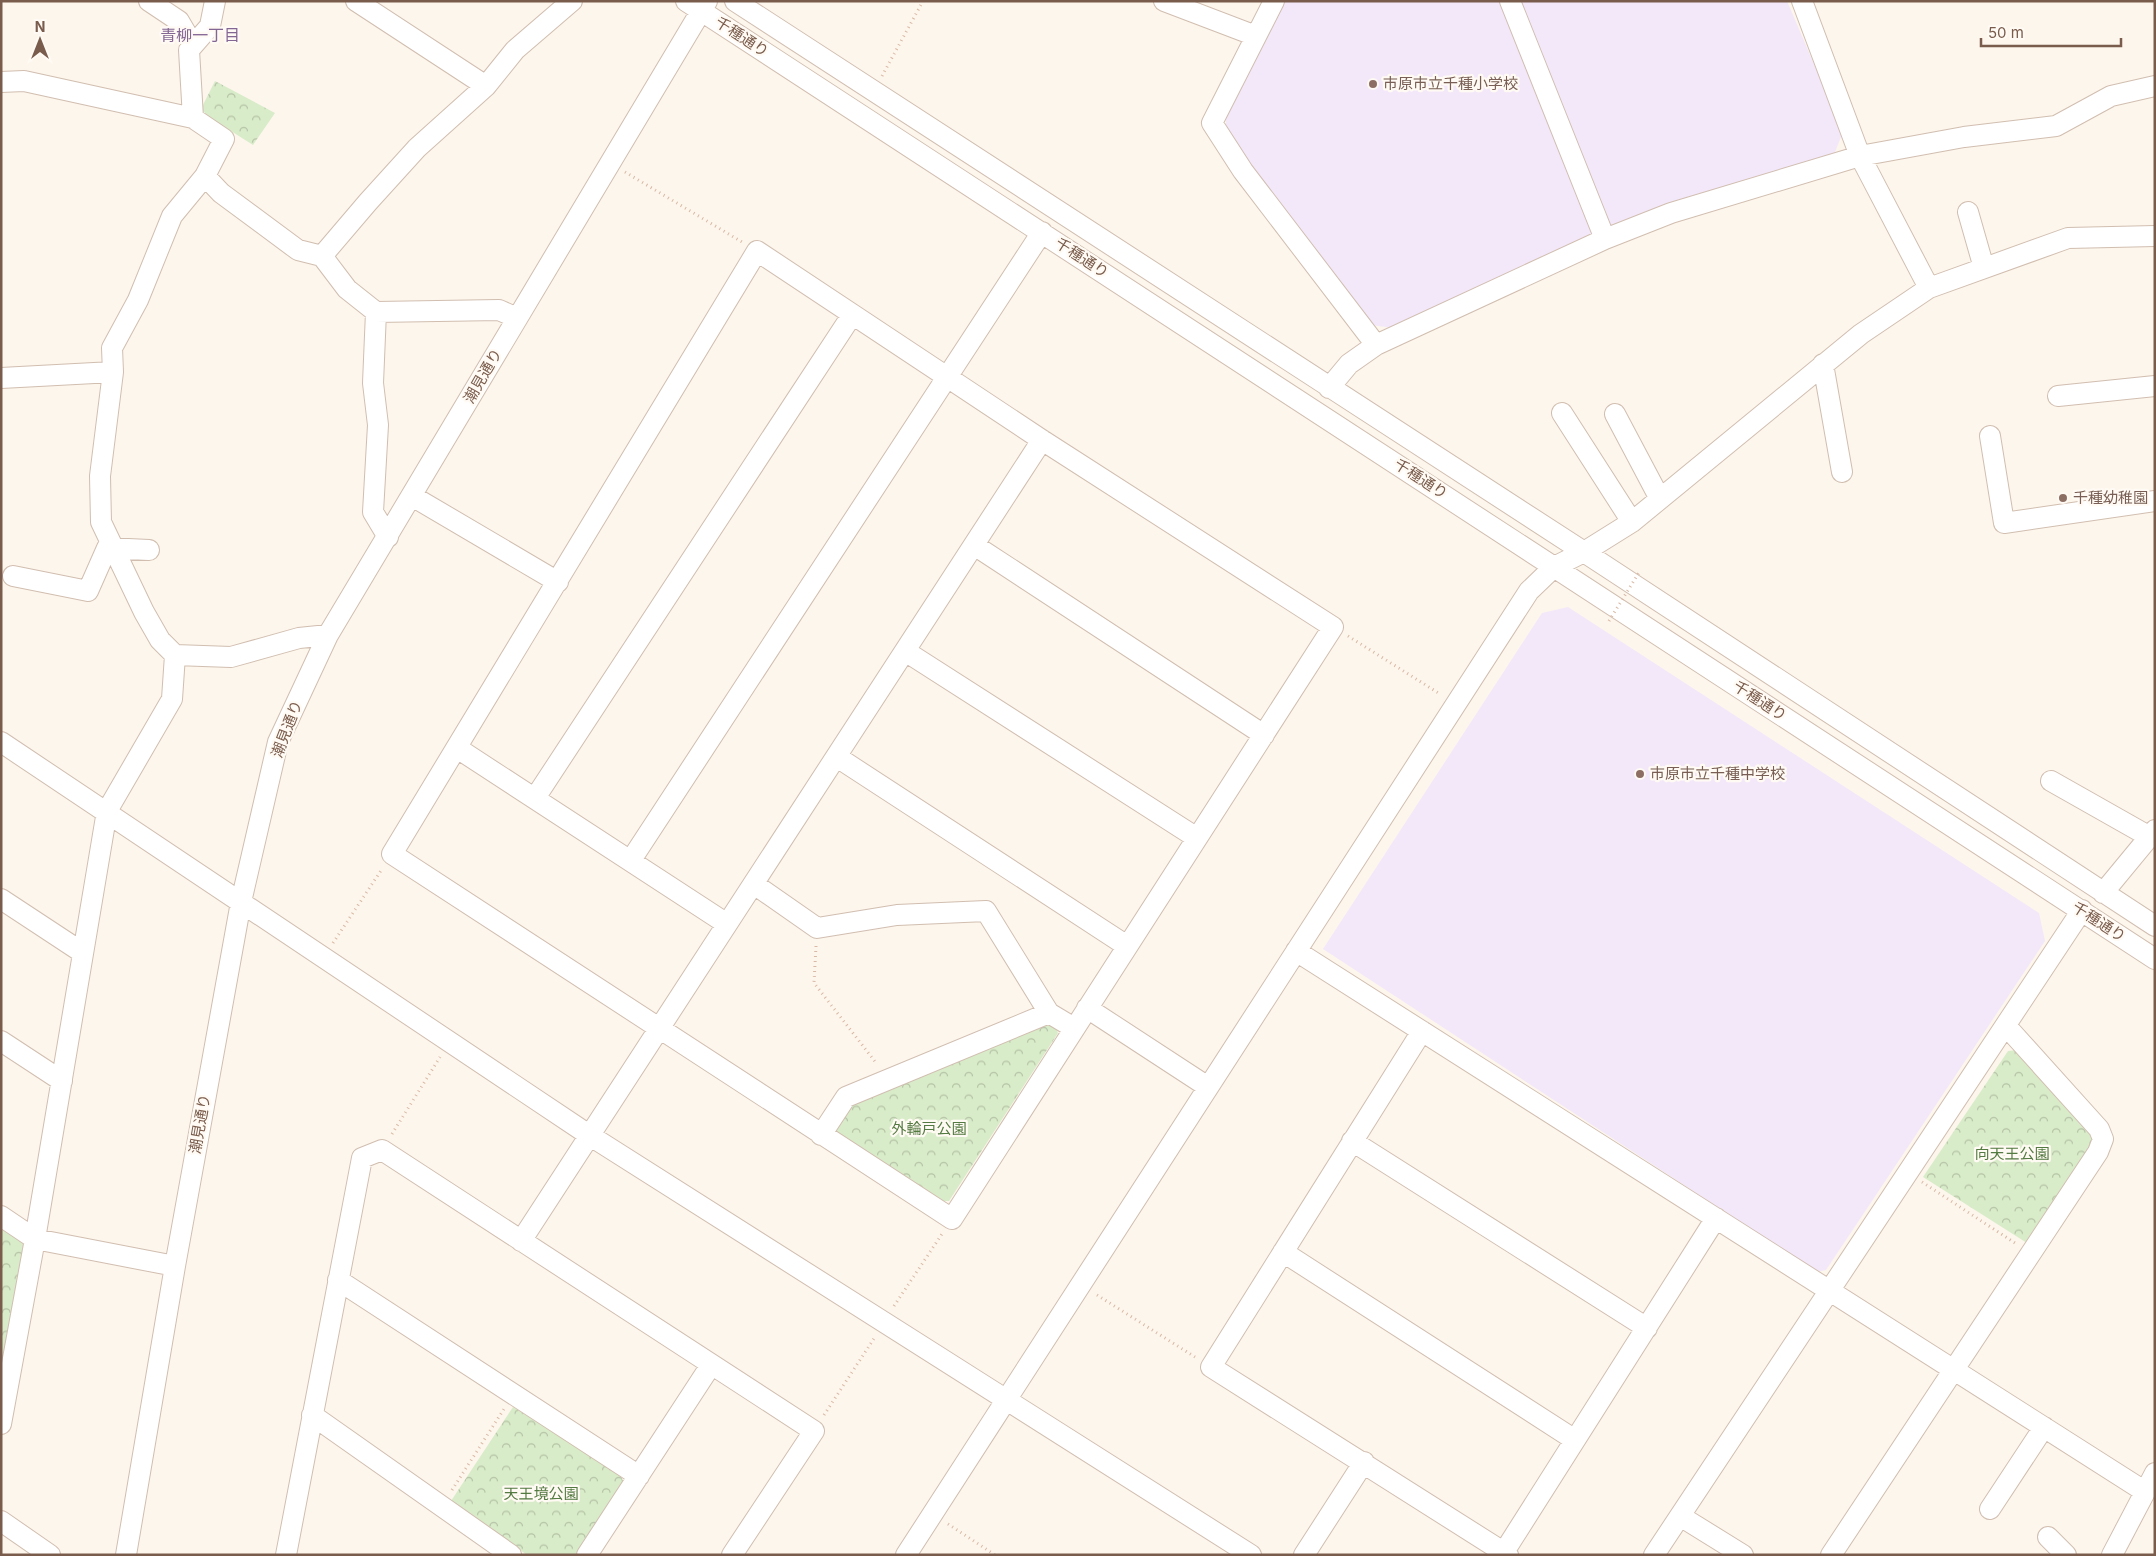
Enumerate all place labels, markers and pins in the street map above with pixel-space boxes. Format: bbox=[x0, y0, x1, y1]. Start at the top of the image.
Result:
place label: 市原市立千種小学校 bbox=[1383, 74, 1518, 93]
marker: 市原市立千種小学校 bbox=[1367, 78, 1379, 90]
place label: 千種幼稚園 bbox=[2073, 488, 2148, 507]
marker: 千種幼稚園 bbox=[2057, 492, 2069, 504]
place label: 市原市立千種中学校 bbox=[1650, 764, 1785, 783]
marker: 市原市立千種中学校 bbox=[1634, 768, 1646, 780]

